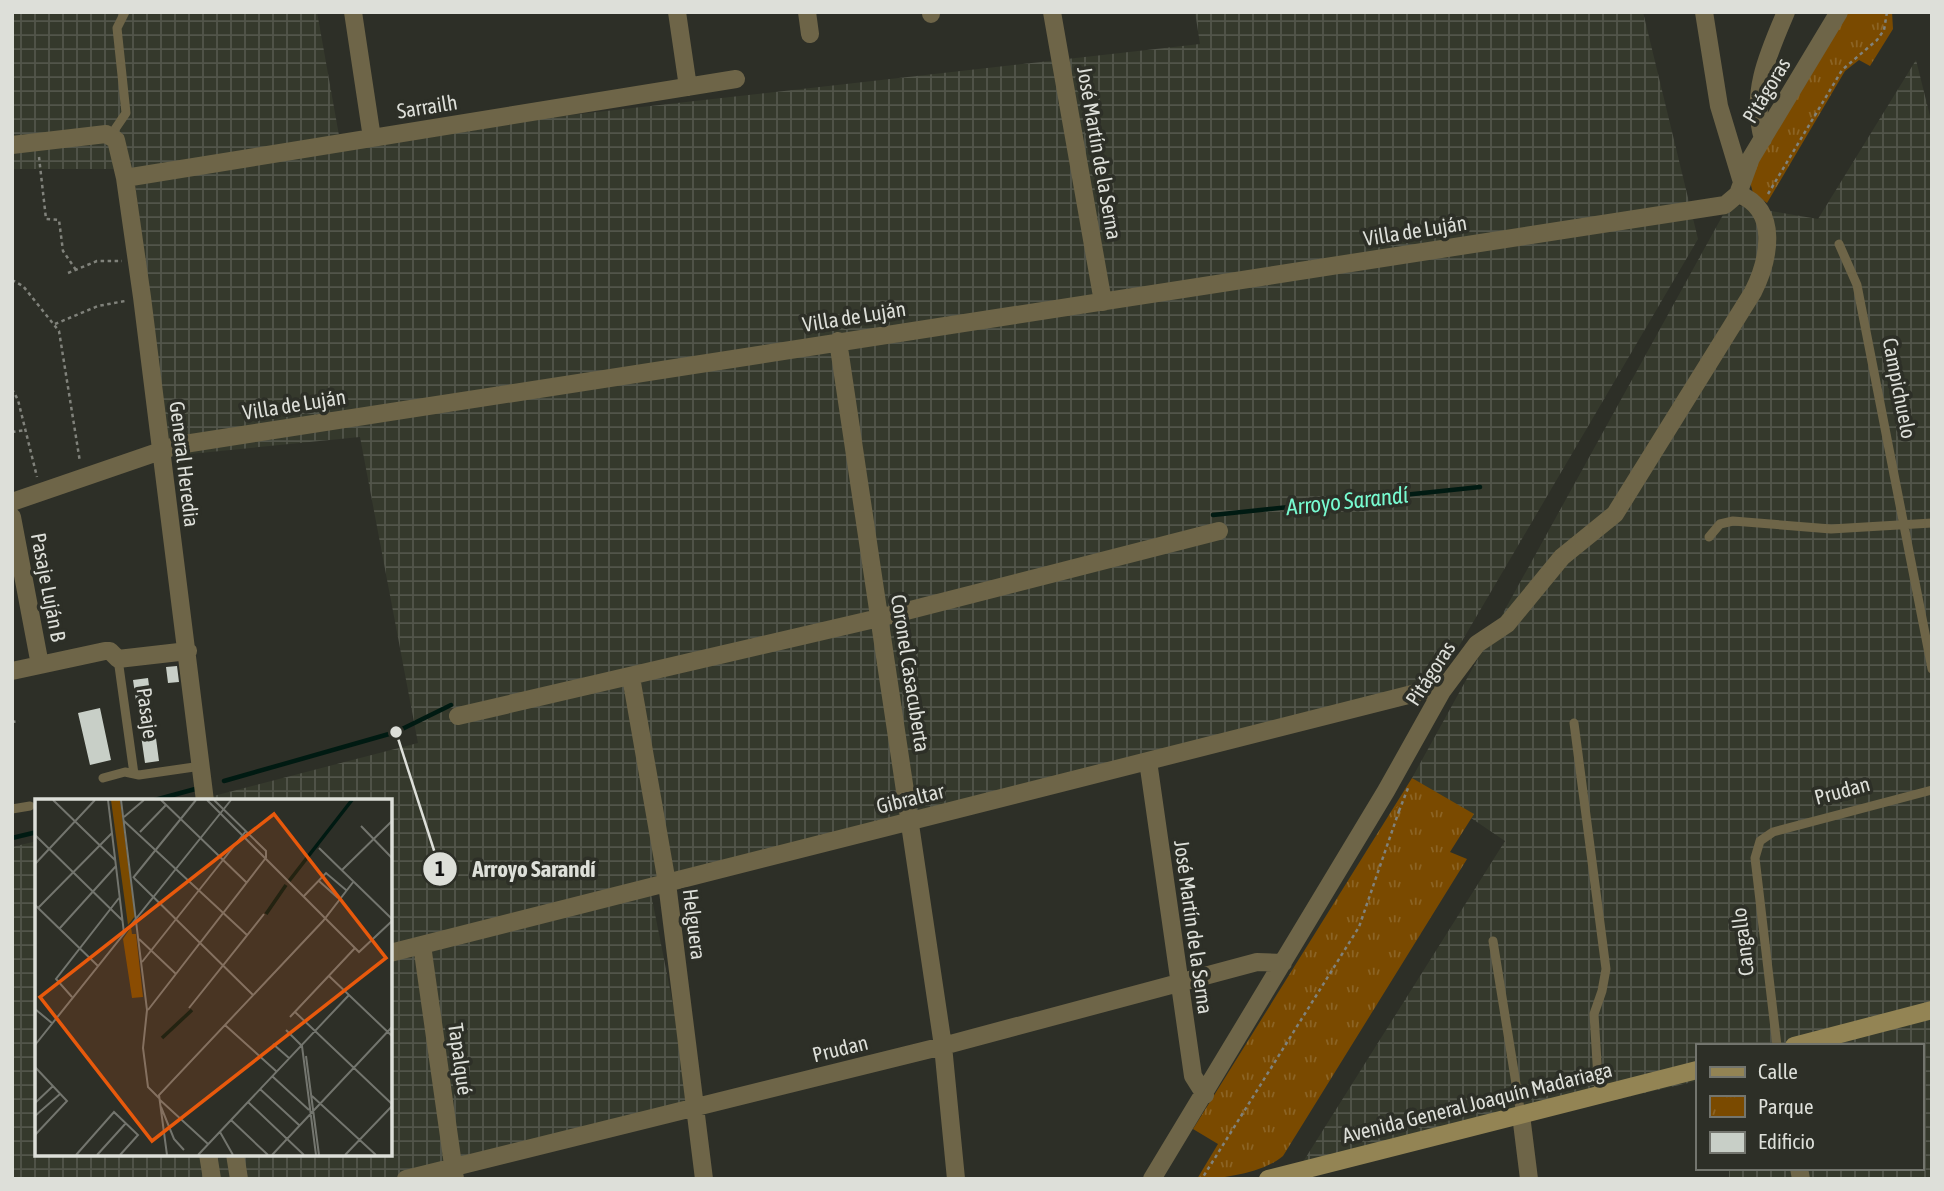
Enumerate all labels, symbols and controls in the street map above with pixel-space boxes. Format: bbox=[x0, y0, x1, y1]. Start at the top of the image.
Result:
street label: Pitágoras bbox=[1737, 53, 1795, 127]
street label: José Martín de la Serna bbox=[1073, 65, 1127, 241]
street label: Sarrailh bbox=[395, 89, 459, 123]
street label: Villa de Luján bbox=[1362, 210, 1468, 250]
street label: Villa de Luján bbox=[801, 296, 907, 336]
street label: Campichuelo bbox=[1878, 336, 1922, 440]
street label: Villa de Luján bbox=[241, 384, 347, 424]
street label: General Heredia bbox=[165, 400, 205, 528]
water label: Arroyo Sarandí bbox=[1284, 482, 1410, 520]
street label: Pasaje Luján B bbox=[27, 531, 71, 643]
street label: Coronel Casacuberta bbox=[887, 593, 935, 753]
street label: Pitágoras bbox=[1400, 636, 1460, 710]
street label: Pasaje bbox=[133, 686, 163, 740]
street label: Prudan bbox=[1812, 771, 1872, 809]
street label: Gibraltar bbox=[874, 778, 947, 818]
inset map bbox=[35, 799, 392, 1156]
street label: José Martín de la Serna bbox=[1170, 839, 1218, 1015]
callout: Arroyo Sarandí bbox=[423, 847, 609, 891]
text: 1 bbox=[435, 856, 445, 880]
text: Arroyo Sarandí bbox=[471, 856, 596, 882]
street label: Helguera bbox=[679, 887, 711, 961]
street label: Cangallo bbox=[1726, 907, 1758, 977]
street label: Tapalqué bbox=[444, 1022, 478, 1096]
street label: Prudan bbox=[810, 1030, 870, 1066]
legend bbox=[1696, 1044, 1923, 1170]
street label: Avenida General Joaquín Madariaga bbox=[1340, 1057, 1614, 1147]
text: Calle bbox=[1758, 1059, 1798, 1083]
text: Parque bbox=[1758, 1094, 1813, 1118]
text: Edificio bbox=[1758, 1129, 1815, 1153]

